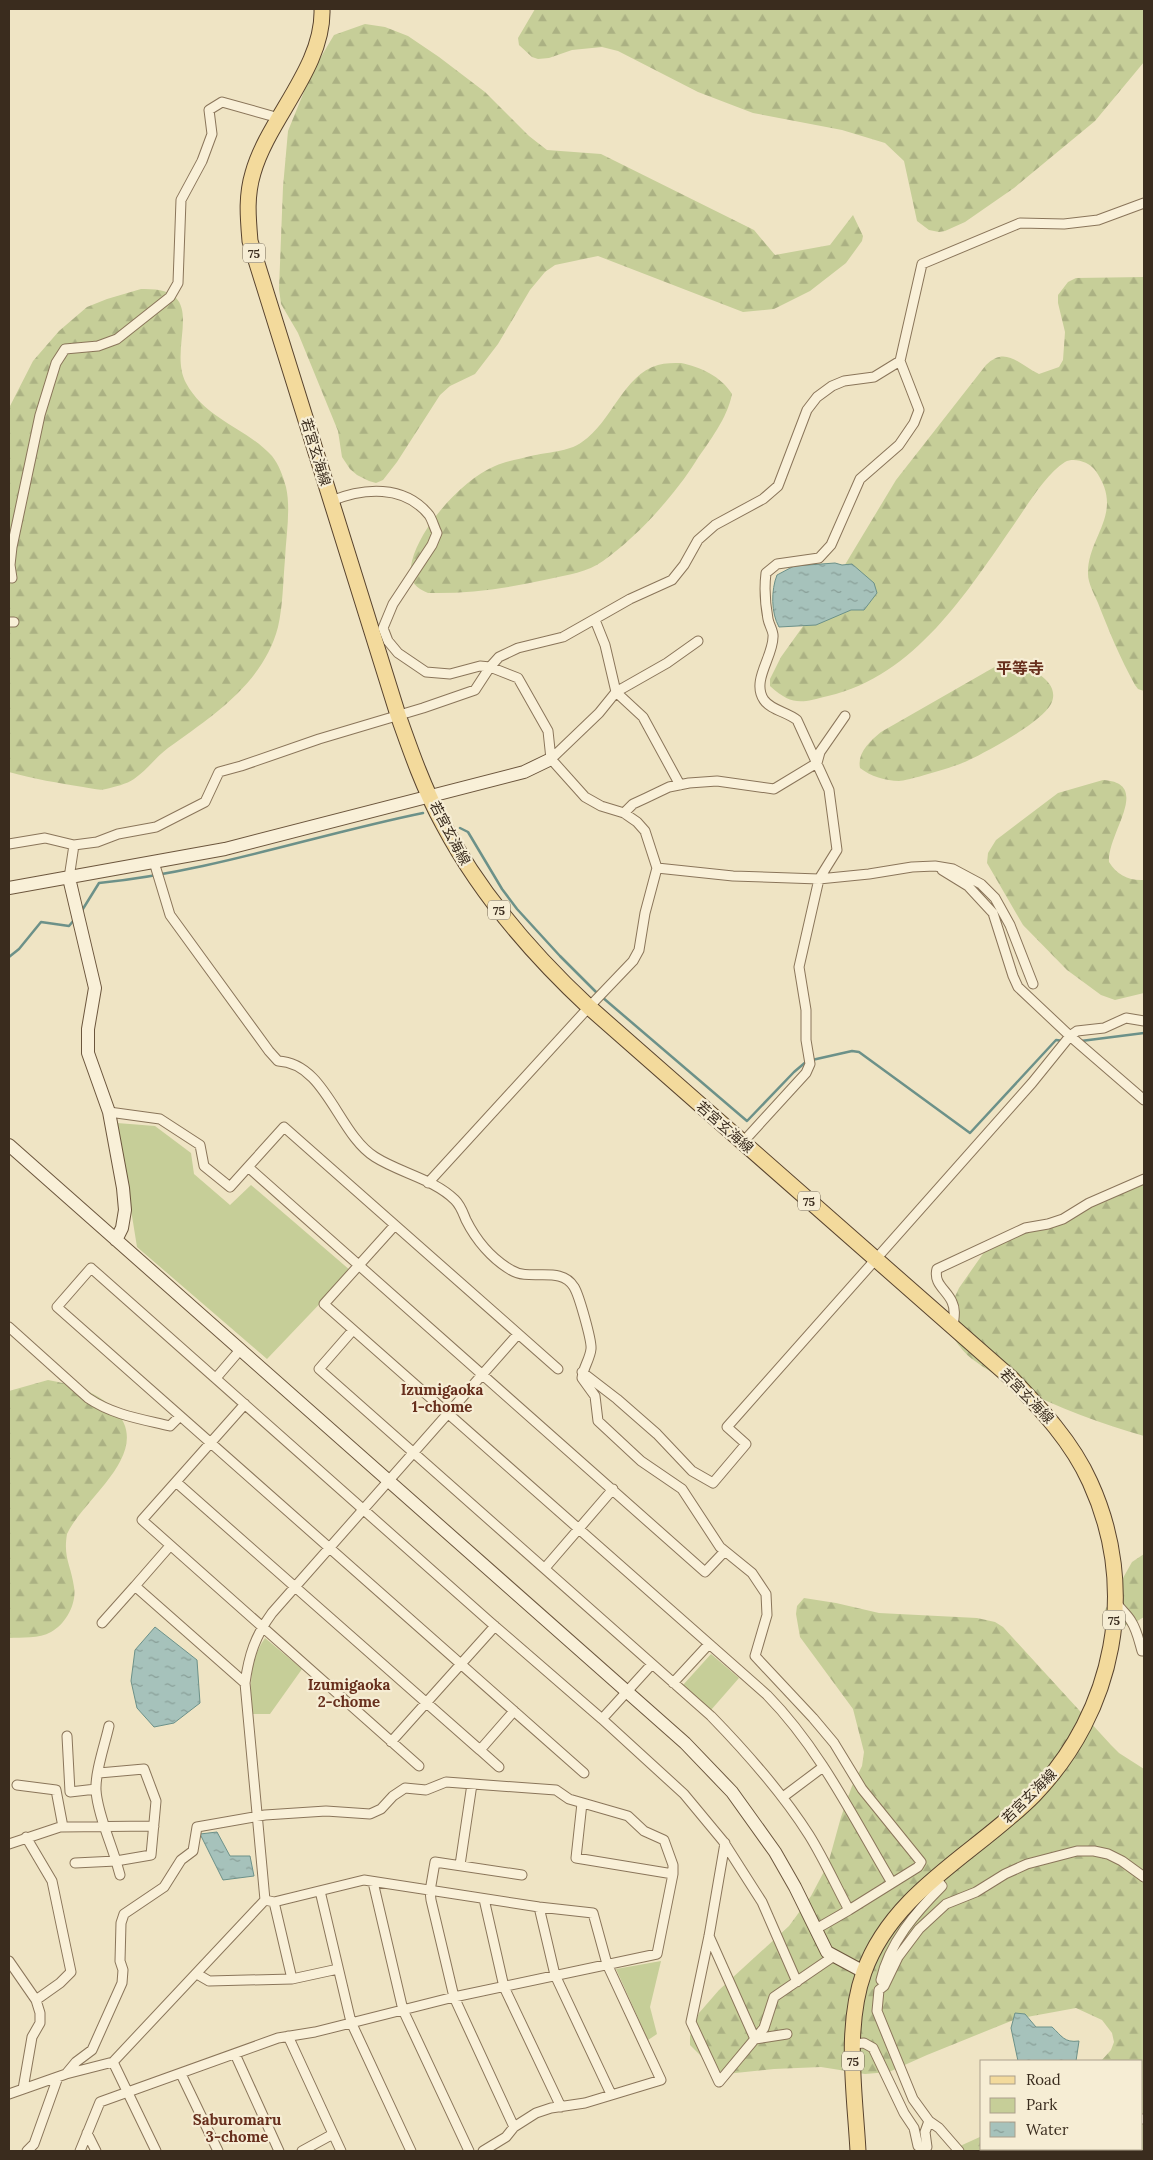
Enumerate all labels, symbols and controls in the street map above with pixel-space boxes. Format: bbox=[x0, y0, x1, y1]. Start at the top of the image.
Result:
road number: 75 bbox=[243, 244, 265, 262]
street label: 若宮玄海線 bbox=[297, 416, 335, 488]
district label: 平等寺 bbox=[996, 658, 1044, 678]
street label: 若宮玄海線 bbox=[426, 798, 474, 868]
road number: 75 bbox=[488, 900, 510, 920]
street label: 若宮玄海線 bbox=[693, 1097, 757, 1157]
road number: 75 bbox=[798, 1192, 820, 1210]
street label: 若宮玄海線 bbox=[996, 1365, 1058, 1427]
district label: Izumigaoka 1-chome bbox=[401, 1380, 483, 1416]
road number: 75 bbox=[1103, 1610, 1125, 1630]
district label: Izumigaoka 2-chome bbox=[308, 1675, 390, 1711]
street label: 若宮玄海線 bbox=[998, 1765, 1060, 1827]
road number: 75 bbox=[842, 2052, 864, 2070]
legend bbox=[980, 2060, 1143, 2150]
text: Road bbox=[1026, 2070, 1061, 2089]
text: Park bbox=[1026, 2095, 1057, 2114]
district label: Saburomaru 3-chome bbox=[193, 2110, 281, 2146]
text: Water bbox=[1026, 2120, 1069, 2139]

